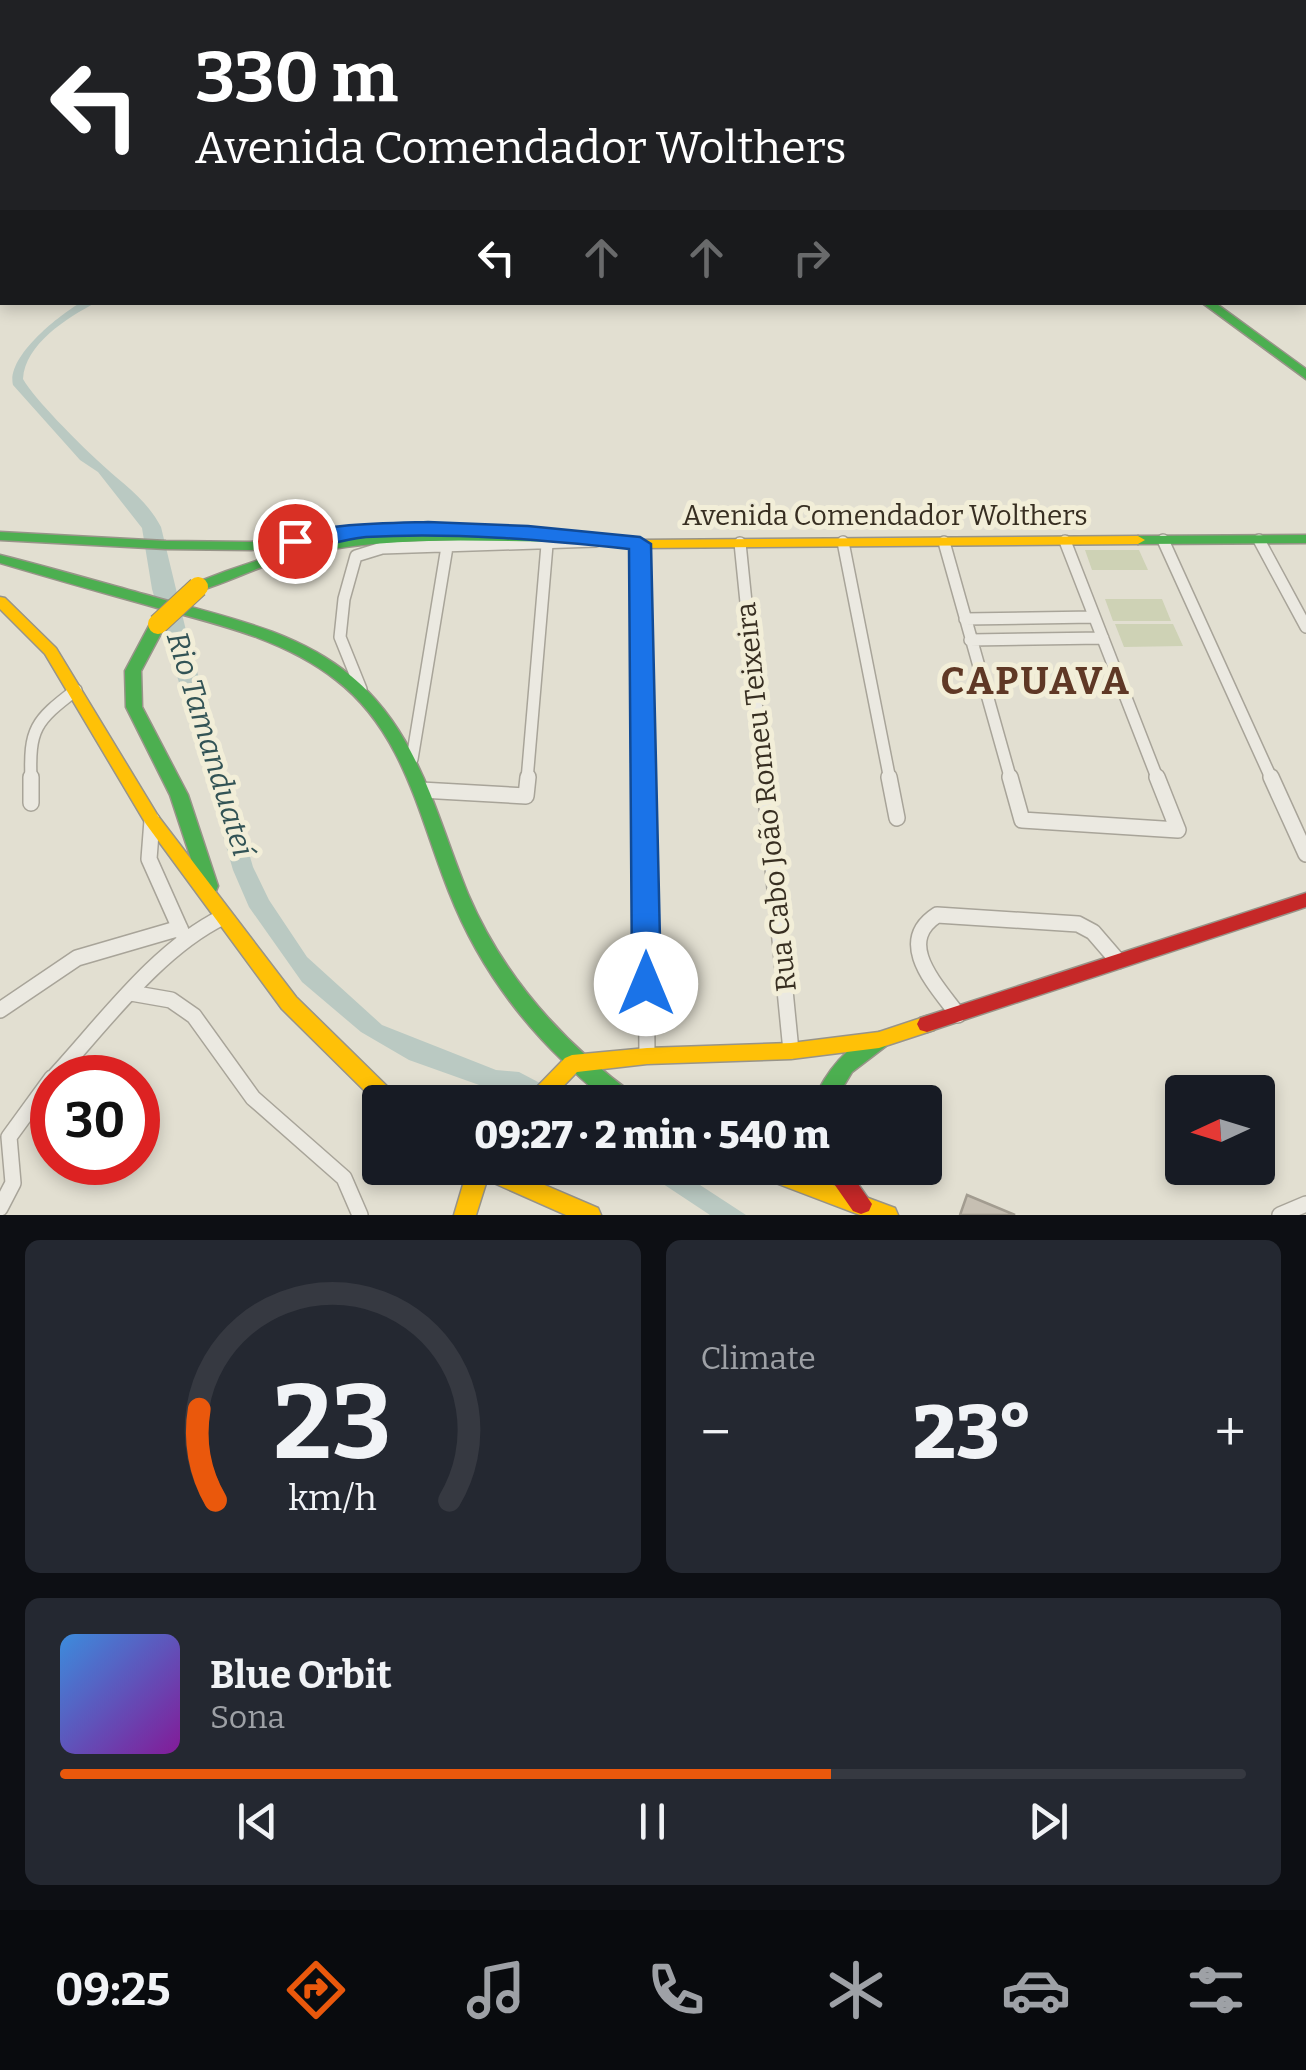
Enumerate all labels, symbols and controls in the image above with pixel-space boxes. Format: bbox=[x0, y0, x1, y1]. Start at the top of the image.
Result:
text: 330 m bbox=[195, 36, 398, 120]
icon: left bbox=[30, 40, 160, 170]
text: Avenida Comendador Wolthers bbox=[195, 121, 847, 175]
icon: left bbox=[469, 230, 524, 285]
icon: ahead bbox=[574, 230, 629, 285]
icon: ahead bbox=[679, 230, 734, 285]
icon: right bbox=[784, 230, 839, 285]
pin bbox=[253, 499, 338, 584]
street label: Avenida Comendador Wolthers bbox=[682, 499, 1088, 532]
icon: arrive bbox=[268, 514, 323, 569]
street label: Rua Cabo João Romeu Teixeira bbox=[729, 601, 803, 993]
water label: Rio Tamanduateí bbox=[159, 627, 262, 863]
district label: CAPUAVA bbox=[941, 658, 1131, 704]
position arrow bbox=[594, 932, 698, 1036]
speed limit sign: 30 bbox=[30, 1055, 160, 1185]
north arrow bbox=[1165, 1075, 1275, 1185]
map controls bbox=[1165, 1075, 1275, 1185]
text: 09:27 · 2 min · 540 m bbox=[474, 1112, 830, 1158]
text: Climate bbox=[701, 1339, 816, 1377]
text: 23 bbox=[274, 1361, 392, 1486]
text: 23° bbox=[913, 1388, 1032, 1478]
text: − bbox=[701, 1400, 731, 1466]
text: + bbox=[1215, 1400, 1246, 1466]
text: km/h bbox=[289, 1477, 377, 1519]
text: Blue Orbit bbox=[210, 1652, 392, 1698]
text: Sona bbox=[210, 1698, 285, 1736]
icon: previous bbox=[230, 1794, 285, 1849]
icon: pause bbox=[625, 1794, 680, 1849]
icon: next bbox=[1021, 1794, 1076, 1849]
icon: directions bbox=[281, 1955, 351, 2025]
icon: music bbox=[461, 1955, 531, 2025]
icon: phone bbox=[641, 1955, 711, 2025]
icon: climate bbox=[821, 1955, 891, 2025]
icon: car bbox=[1001, 1955, 1071, 2025]
icon: filters bbox=[1181, 1955, 1251, 2025]
text: 09:25 bbox=[55, 1963, 171, 2017]

